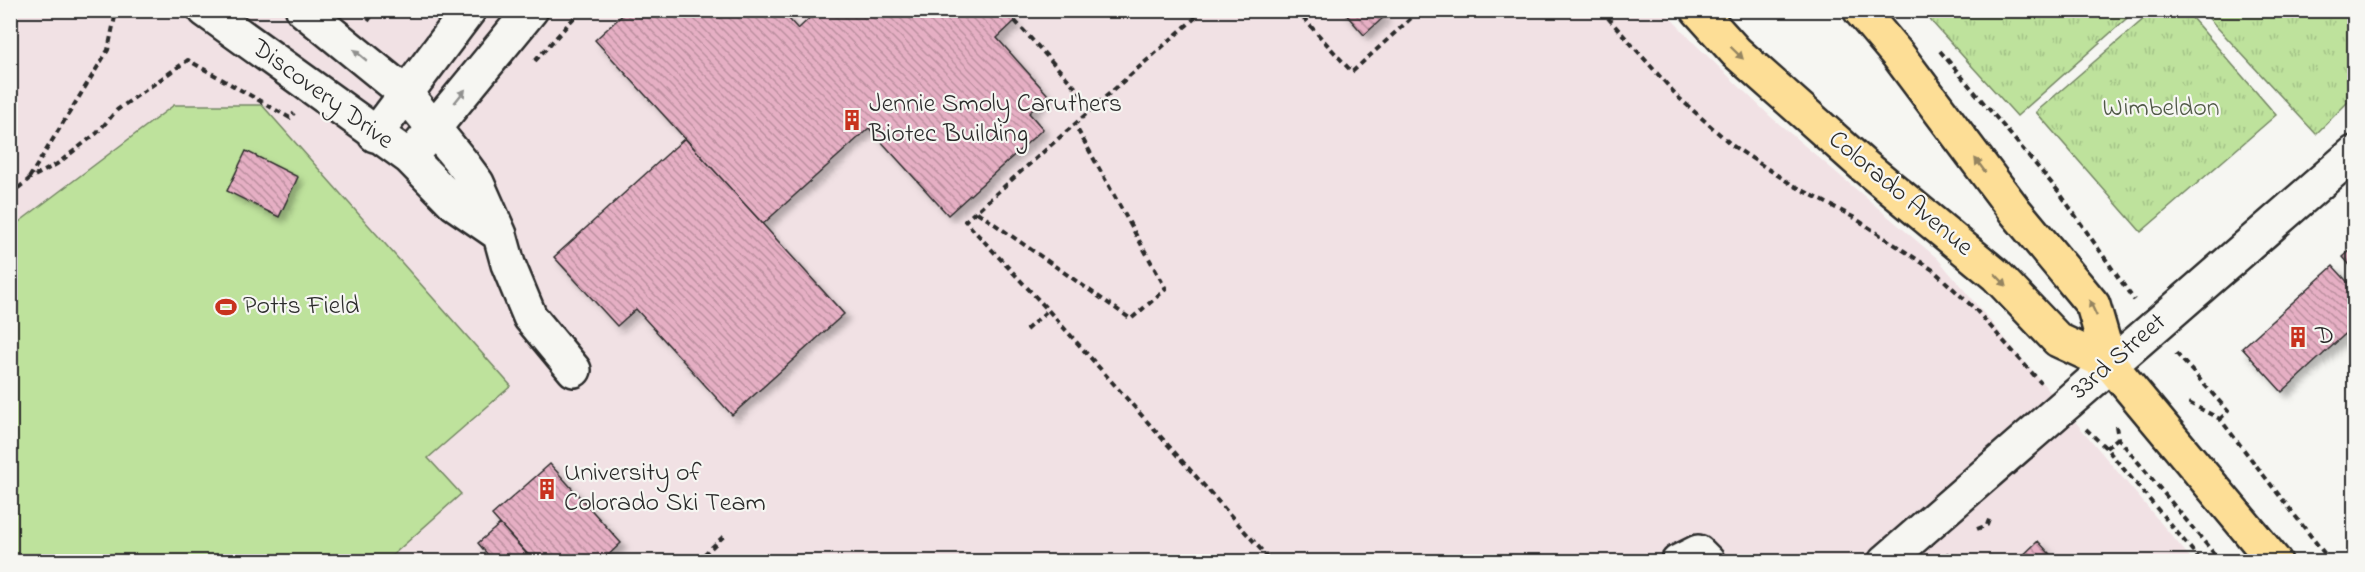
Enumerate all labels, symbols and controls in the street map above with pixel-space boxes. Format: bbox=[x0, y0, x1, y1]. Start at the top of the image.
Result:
street label: Discovery Drive bbox=[242, 30, 401, 160]
one-way arrow bbox=[1730, 46, 1744, 60]
one-way arrow bbox=[353, 49, 368, 62]
place label: Jennie Smoly Caruthers Biotec Building bbox=[868, 86, 1122, 154]
one-way arrow bbox=[454, 89, 466, 104]
park label: Wimbeldon bbox=[2102, 90, 2220, 128]
building icon: Jennie Smoly Caruthers Biotec Building bbox=[840, 108, 864, 132]
street label: Colorado Avenue bbox=[1819, 122, 1981, 266]
one-way arrow bbox=[1974, 157, 1986, 173]
one-way arrow bbox=[1994, 272, 2008, 287]
place label: Potts Field bbox=[243, 288, 360, 326]
sports icon: Potts Field bbox=[214, 295, 238, 319]
one-way arrow bbox=[2088, 299, 2098, 317]
street label: 33rd Street bbox=[2063, 304, 2175, 409]
place label: D bbox=[2314, 318, 2334, 356]
building icon: D bbox=[2286, 325, 2310, 349]
place label: University of Colorado Ski Team bbox=[564, 455, 766, 523]
building icon: University of Colorado Ski Team bbox=[535, 477, 559, 501]

